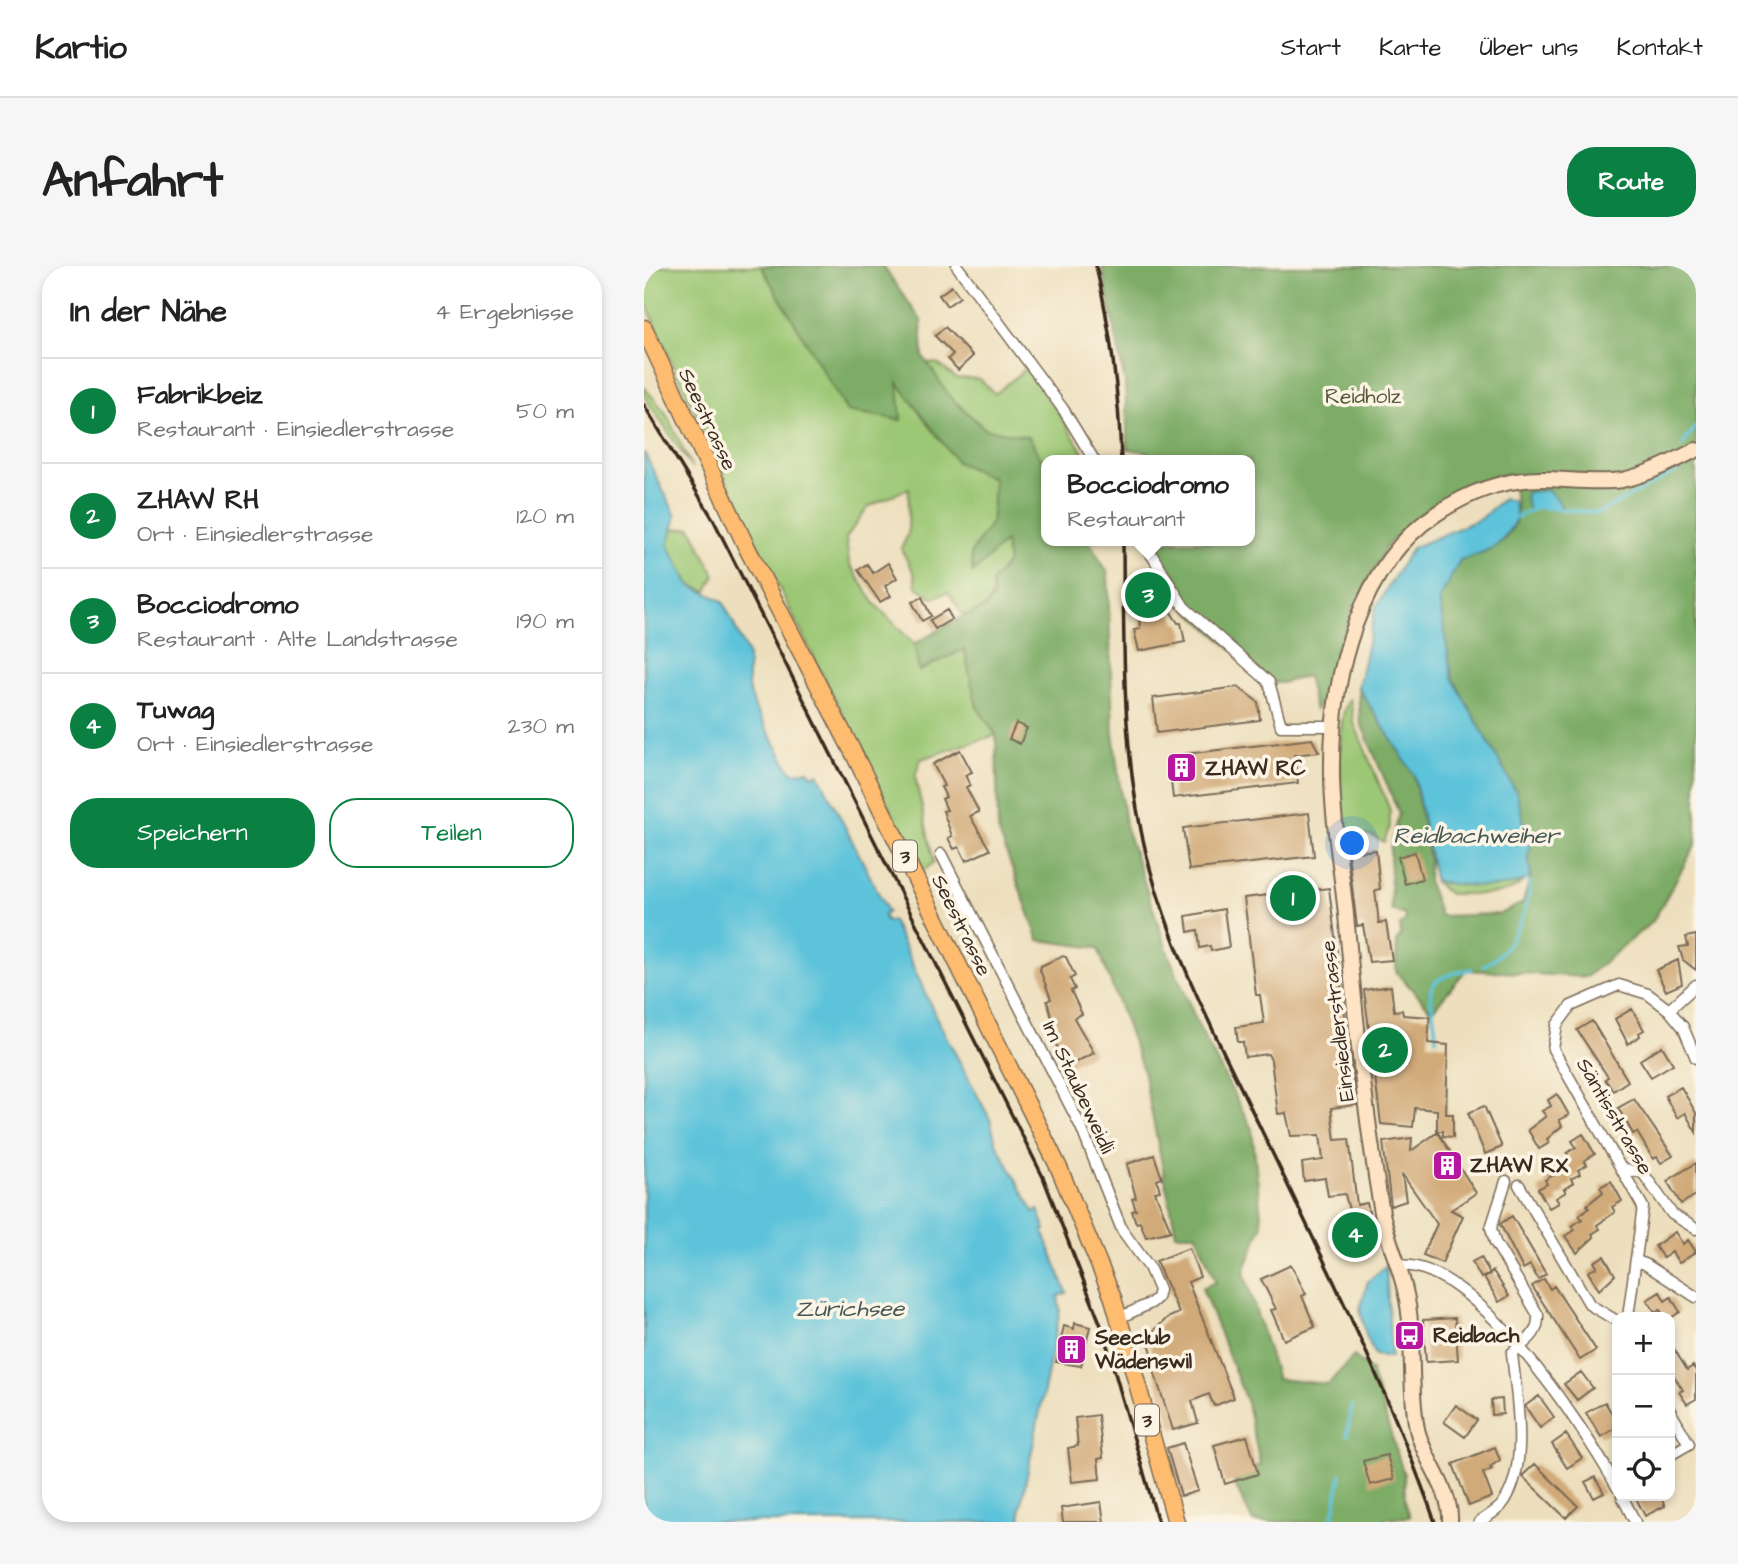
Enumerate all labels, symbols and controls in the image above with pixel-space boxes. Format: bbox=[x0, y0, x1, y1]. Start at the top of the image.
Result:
text: Kartio bbox=[35, 25, 127, 71]
text: Start bbox=[1281, 31, 1341, 65]
text: Karte bbox=[1379, 31, 1442, 65]
text: Über uns bbox=[1480, 31, 1579, 65]
text: Kontakt bbox=[1617, 31, 1703, 65]
button: Route bbox=[1567, 147, 1696, 217]
text: Anfahrt bbox=[42, 148, 223, 216]
text: In der Nähe bbox=[70, 291, 227, 333]
text: 4 Ergebnisse bbox=[435, 296, 574, 328]
street label: Seestrasse bbox=[671, 363, 744, 475]
text: Fabrikbeiz bbox=[137, 377, 263, 413]
park label: Reidholz bbox=[1325, 382, 1402, 411]
text: 1 bbox=[92, 395, 94, 427]
text: 50 m bbox=[516, 395, 574, 427]
text: Restaurant · Einsiedlerstrasse bbox=[137, 413, 454, 445]
popup bbox=[1041, 455, 1255, 546]
text: Bocciodromo bbox=[1067, 467, 1229, 503]
text: ZHAW RH bbox=[137, 482, 259, 518]
text: 2 bbox=[86, 500, 100, 532]
text: 120 m bbox=[516, 500, 574, 532]
text: Restaurant bbox=[1067, 503, 1185, 535]
text: Ort · Einsiedlerstrasse bbox=[137, 518, 373, 550]
pin: 3 bbox=[1125, 569, 1171, 621]
text: Bocciodromo bbox=[137, 587, 299, 623]
text: 3 bbox=[87, 605, 99, 637]
text: 190 m bbox=[516, 605, 574, 637]
text: Restaurant · Alte Landstrasse bbox=[137, 623, 458, 655]
text: Tuwag bbox=[137, 692, 214, 728]
text: 4 bbox=[85, 710, 101, 742]
text: 230 m bbox=[508, 710, 574, 742]
text: Ort · Einsiedlerstrasse bbox=[137, 728, 373, 760]
building icon: ZHAW RC bbox=[1165, 751, 1199, 785]
place label: ZHAW RC bbox=[1205, 754, 1306, 783]
button: Speichern bbox=[70, 798, 315, 868]
button: Teilen bbox=[329, 798, 574, 868]
water label: Reidbachweiher bbox=[1393, 820, 1561, 852]
your location bbox=[1335, 826, 1369, 860]
road number: 3 bbox=[893, 841, 917, 872]
street label: Seestrasse bbox=[924, 869, 999, 981]
pin: 1 bbox=[1270, 872, 1316, 924]
street label: Einsiedlerstrasse bbox=[1313, 939, 1362, 1103]
street label: Im Staubeweidli bbox=[1035, 1016, 1122, 1158]
pin: 2 bbox=[1362, 1024, 1408, 1076]
street label: Säntisstrasse bbox=[1569, 1052, 1660, 1180]
building icon: ZHAW RX bbox=[1430, 1148, 1464, 1182]
place label: ZHAW RX bbox=[1470, 1151, 1569, 1180]
pin: 4 bbox=[1332, 1209, 1378, 1261]
water label: Zürichsee bbox=[796, 1293, 906, 1325]
map controls bbox=[1612, 1312, 1675, 1501]
button: + bbox=[1612, 1312, 1675, 1375]
bus stop icon: Reidbach bbox=[1393, 1318, 1427, 1352]
place label: Reidbach bbox=[1433, 1321, 1520, 1350]
place label: Seeclub Wädenswil bbox=[1094, 1323, 1193, 1376]
building icon: Seeclub Wädenswil bbox=[1055, 1332, 1089, 1366]
button: − bbox=[1612, 1375, 1675, 1438]
road number: 3 bbox=[1135, 1404, 1159, 1436]
button: locate bbox=[1612, 1438, 1675, 1501]

